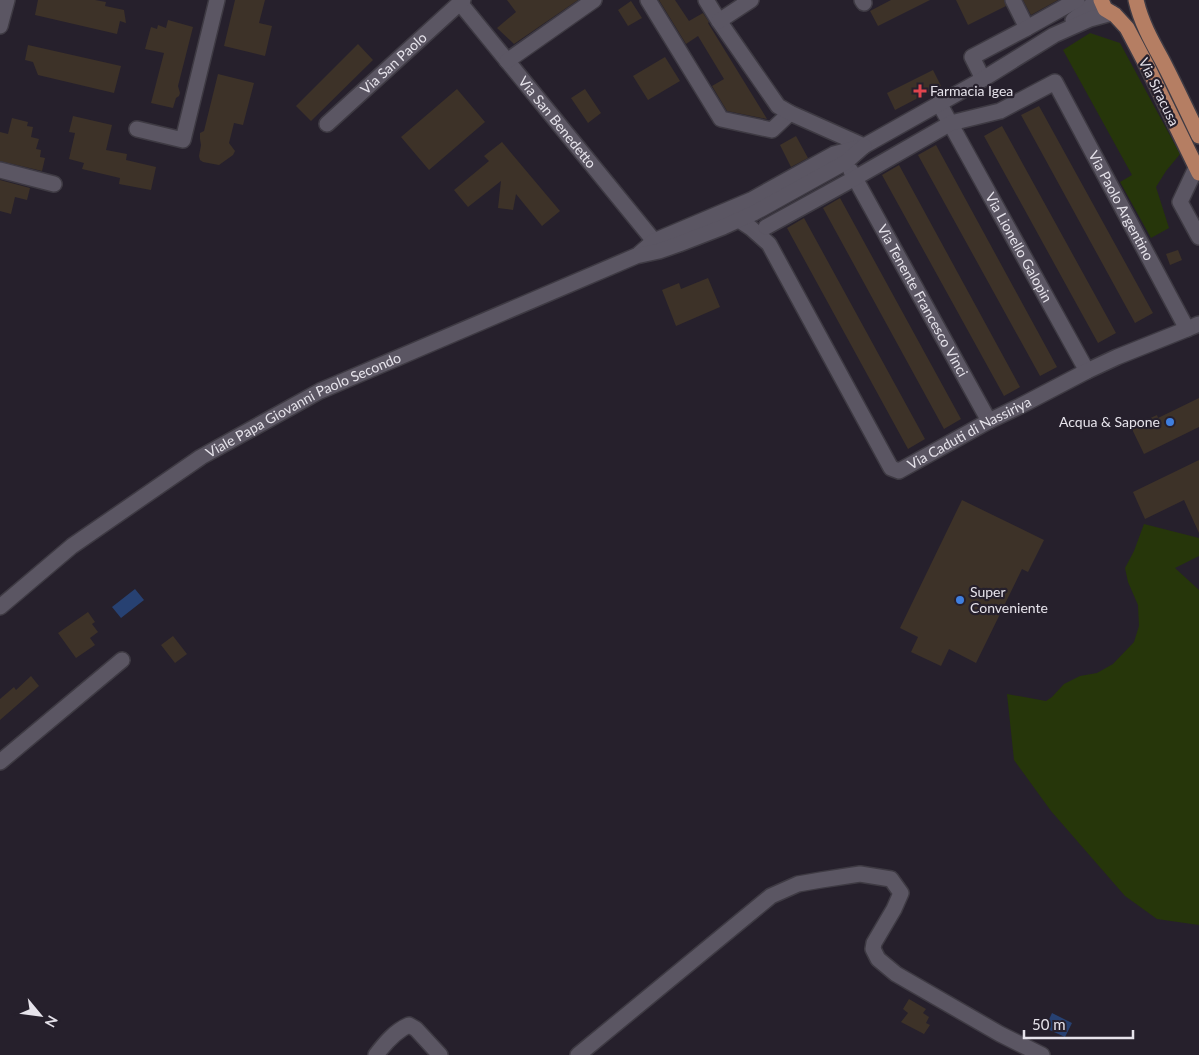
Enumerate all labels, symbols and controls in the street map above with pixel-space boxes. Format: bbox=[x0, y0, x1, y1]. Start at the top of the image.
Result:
street label: Via San Paolo bbox=[357, 28, 430, 97]
street label: Via Siracusa bbox=[1136, 55, 1183, 129]
street label: Via San Benedetto bbox=[515, 73, 600, 171]
place label: Farmacia Igea bbox=[930, 82, 1013, 99]
marker: Farmacia Igea bbox=[914, 85, 926, 97]
street label: Via Paolo Argentino bbox=[1085, 148, 1158, 263]
street label: Via Lionello Galopin bbox=[982, 189, 1056, 305]
street label: Via Tenente Francesco Vinci bbox=[874, 221, 972, 379]
street label: Viale Papa Giovanni Paolo Secondo bbox=[202, 348, 403, 461]
street label: Via Caduti di Nassiriya bbox=[904, 393, 1034, 473]
place label: Acqua & Sapone bbox=[1059, 413, 1160, 430]
marker: Acqua & Sapone bbox=[1164, 416, 1176, 428]
place label: Super Conveniente bbox=[970, 583, 1048, 616]
marker: Super Conveniente bbox=[954, 594, 966, 606]
north arrow bbox=[15, 990, 65, 1040]
scale bar bbox=[1024, 1008, 1133, 1040]
text: N bbox=[42, 1013, 62, 1030]
text: 50 m bbox=[1032, 1015, 1066, 1033]

